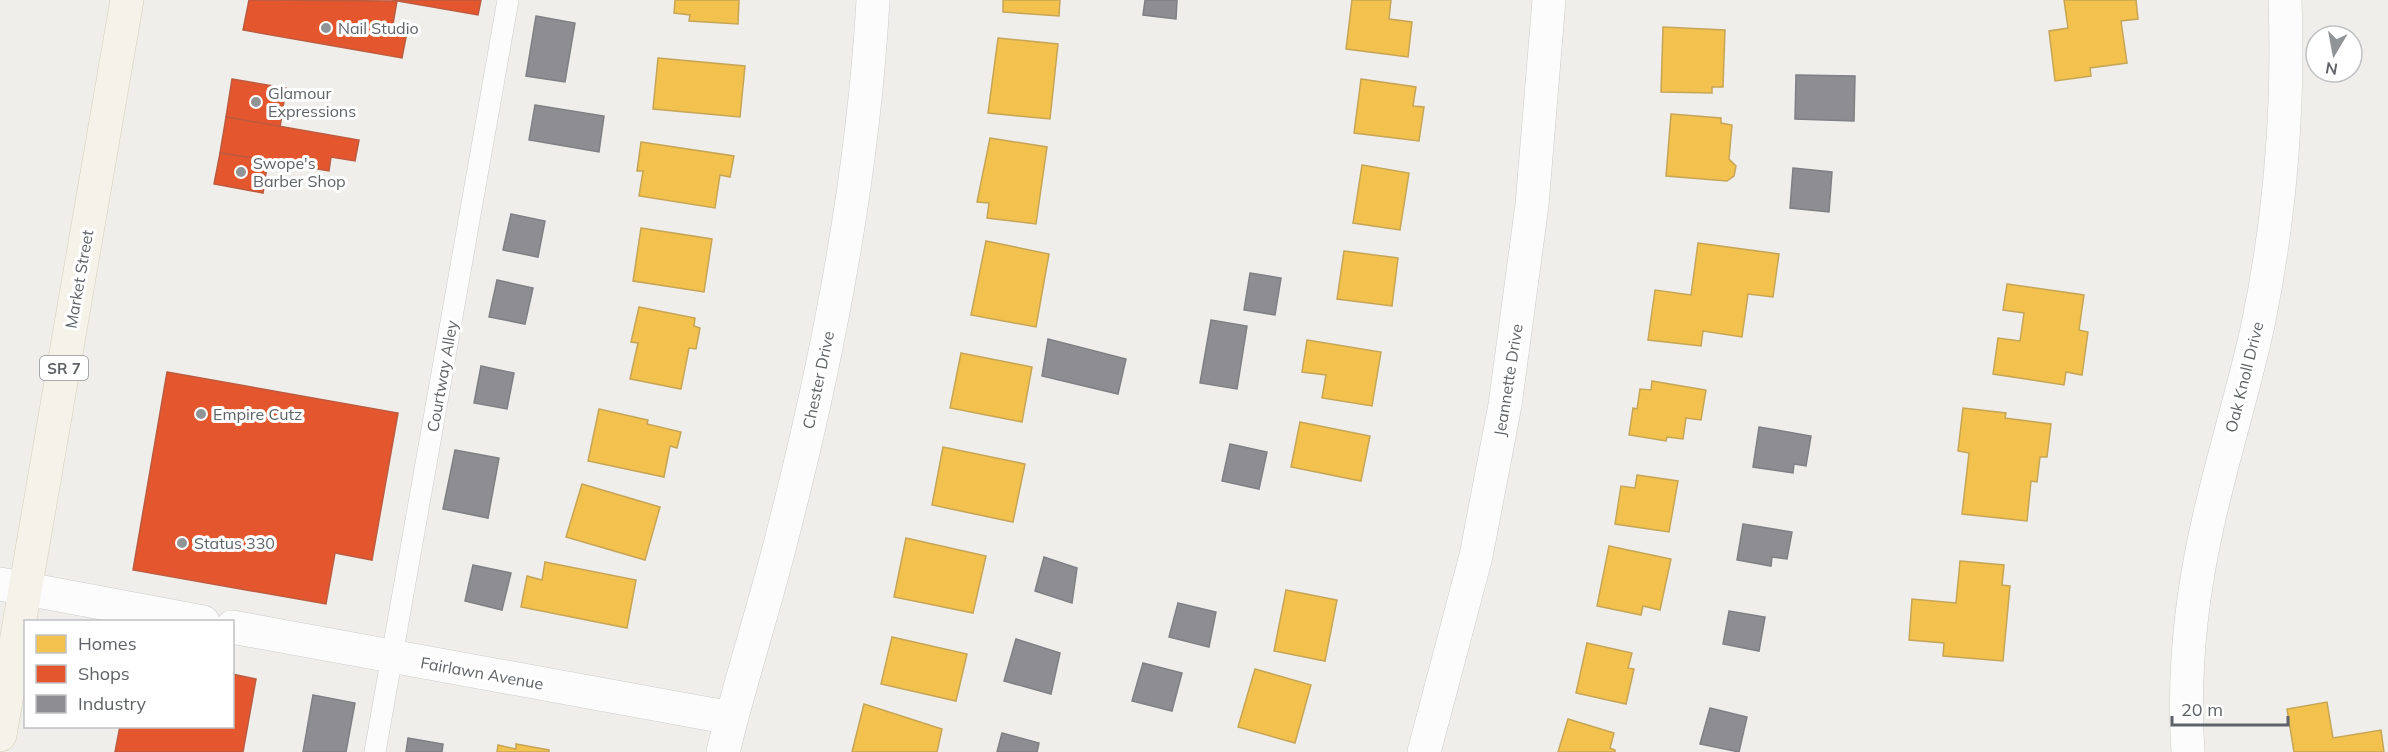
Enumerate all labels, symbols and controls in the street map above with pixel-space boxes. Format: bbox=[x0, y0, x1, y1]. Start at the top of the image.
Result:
place label: Nail Studio bbox=[338, 18, 419, 38]
marker: Nail Studio bbox=[319, 21, 333, 35]
north arrow bbox=[2304, 24, 2364, 84]
text: N bbox=[2324, 58, 2339, 80]
place label: Glamour Expressions bbox=[268, 83, 356, 121]
marker: Glamour Expressions bbox=[249, 95, 263, 109]
place label: Swope's Barber Shop bbox=[253, 153, 346, 191]
marker: Swope's Barber Shop bbox=[234, 165, 248, 179]
street label: Market Street bbox=[60, 228, 98, 330]
street label: Courtway Alley bbox=[422, 318, 462, 433]
street label: Oak Knoll Drive bbox=[2221, 320, 2267, 434]
street label: Jeannette Drive bbox=[1489, 322, 1527, 438]
street label: Chester Drive bbox=[798, 329, 838, 431]
road number: SR 7 bbox=[40, 356, 88, 380]
place label: Empire Cutz bbox=[213, 404, 302, 424]
marker: Empire Cutz bbox=[194, 407, 208, 421]
place label: Status 330 bbox=[194, 533, 275, 553]
marker: Status 330 bbox=[175, 536, 189, 550]
legend bbox=[24, 620, 234, 728]
text: Homes bbox=[78, 632, 137, 655]
street label: Fairlawn Avenue bbox=[419, 652, 545, 694]
text: Shops bbox=[78, 662, 130, 685]
scale bar bbox=[2172, 689, 2288, 727]
text: Industry bbox=[78, 692, 147, 715]
text: 20 m bbox=[2181, 698, 2223, 721]

